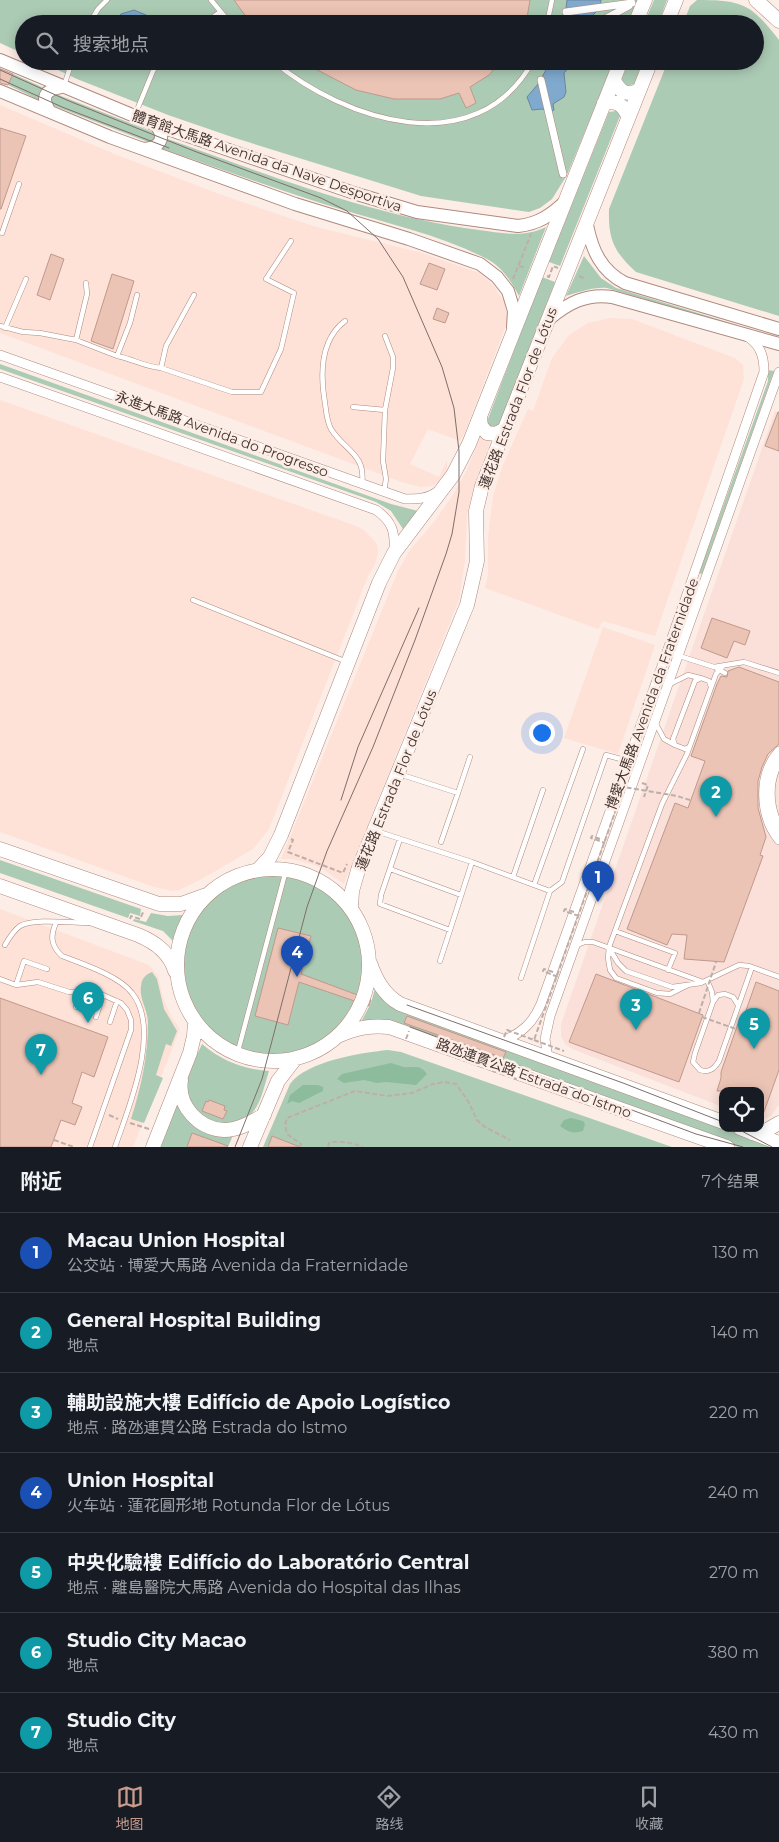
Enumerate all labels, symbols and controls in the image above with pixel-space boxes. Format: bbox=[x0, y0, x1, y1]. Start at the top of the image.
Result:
search box bbox=[15, 15, 764, 70]
icon: search bbox=[33, 29, 61, 57]
text: 搜索地点 bbox=[73, 33, 149, 56]
street label: 體育館大馬路 Avenida da Nave Desportiva bbox=[130, 106, 404, 216]
street label: 蓮花路 Estrada Flor de Lótus bbox=[475, 304, 561, 491]
street label: 永進大馬路 Avenida do Progresso bbox=[113, 387, 331, 481]
street label: 博愛大馬路 Avenida da Fraternidade bbox=[602, 576, 702, 812]
street label: 蓮花路 Estrada Flor de Lótus bbox=[351, 687, 441, 873]
your location bbox=[529, 720, 555, 746]
pin: 2 bbox=[700, 776, 732, 817]
pin: 1 bbox=[582, 861, 614, 902]
pin: 4 bbox=[281, 936, 313, 977]
pin: 6 bbox=[72, 982, 104, 1023]
pin: 3 bbox=[620, 989, 652, 1030]
pin: 5 bbox=[738, 1008, 770, 1049]
pin: 7 bbox=[25, 1034, 57, 1075]
street label: 路氹連貫公路 Estrada do Istmo bbox=[434, 1034, 634, 1122]
map controls bbox=[719, 1087, 764, 1132]
button: locate bbox=[719, 1087, 764, 1132]
text: 附近 bbox=[20, 1169, 62, 1194]
text: 7个结果 bbox=[702, 1172, 759, 1191]
text: Macau Union Hospital bbox=[67, 1229, 285, 1252]
text: 1 bbox=[33, 1243, 39, 1262]
text: 130 m bbox=[712, 1243, 759, 1262]
text: 公交站 · 博愛大馬路 Avenida da Fraternidade bbox=[67, 1256, 408, 1275]
text: General Hospital Building bbox=[67, 1309, 321, 1332]
text: 2 bbox=[31, 1323, 41, 1342]
text: 140 m bbox=[711, 1323, 759, 1342]
text: 地点 bbox=[67, 1336, 99, 1355]
text: 輔助設施大樓 Edifício de Apoio Logístico bbox=[67, 1391, 450, 1414]
text: 3 bbox=[31, 1403, 41, 1422]
text: 220 m bbox=[709, 1403, 759, 1422]
text: 地点 · 路氹連貫公路 Estrada do Istmo bbox=[67, 1418, 347, 1437]
text: Union Hospital bbox=[67, 1469, 214, 1492]
text: 4 bbox=[30, 1483, 42, 1502]
text: 240 m bbox=[708, 1483, 759, 1502]
text: 火车站 · 蓮花圓形地 Rotunda Flor de Lótus bbox=[67, 1496, 390, 1515]
text: 中央化驗樓 Edifício do Laboratório Central bbox=[67, 1551, 469, 1574]
text: 5 bbox=[31, 1563, 41, 1582]
text: 270 m bbox=[709, 1563, 759, 1582]
text: 地点 · 離島醫院大馬路 Avenida do Hospital das Ilhas bbox=[67, 1578, 461, 1597]
text: Studio City Macao bbox=[67, 1629, 247, 1652]
text: 6 bbox=[31, 1643, 41, 1662]
text: 380 m bbox=[708, 1643, 759, 1662]
text: 地点 bbox=[67, 1656, 99, 1675]
text: Studio City bbox=[67, 1709, 176, 1732]
text: 7 bbox=[31, 1723, 41, 1742]
text: 430 m bbox=[708, 1723, 759, 1742]
text: 地点 bbox=[67, 1736, 99, 1755]
tab: 地图 bbox=[116, 1783, 144, 1833]
tab: 路线 bbox=[375, 1783, 403, 1833]
tab: 收藏 bbox=[635, 1783, 663, 1833]

